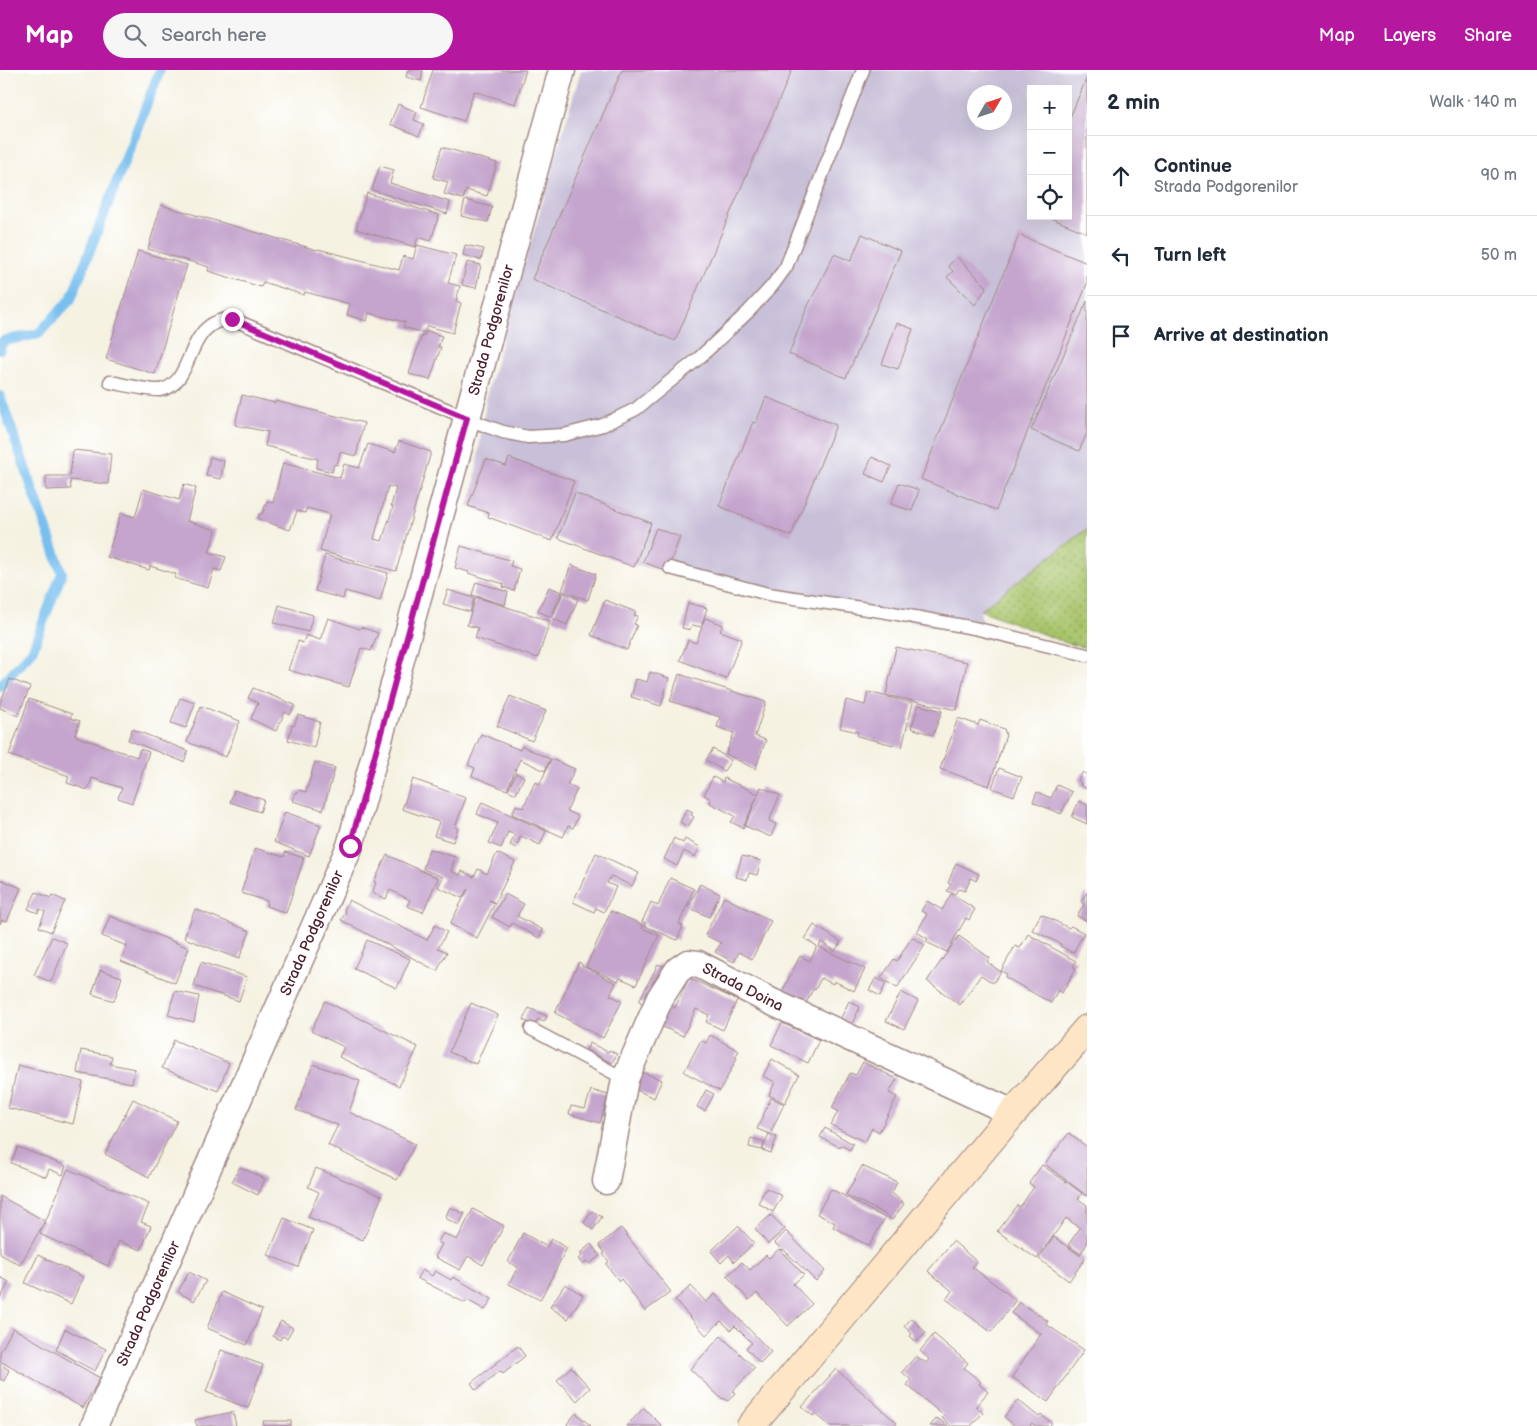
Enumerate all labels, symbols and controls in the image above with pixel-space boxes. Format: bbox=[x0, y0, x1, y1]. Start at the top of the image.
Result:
search box bbox=[103, 13, 453, 58]
text: Map bbox=[25, 21, 73, 50]
icon: search bbox=[121, 21, 149, 49]
text: Search here bbox=[161, 24, 267, 47]
text: Map bbox=[1319, 25, 1355, 46]
text: Layers bbox=[1383, 25, 1436, 46]
text: Share bbox=[1464, 25, 1512, 46]
north arrow bbox=[967, 85, 1012, 130]
map controls bbox=[1027, 85, 1072, 220]
button: + bbox=[1027, 85, 1072, 130]
text: 2 min bbox=[1107, 90, 1160, 115]
text: Walk · 140 m bbox=[1430, 93, 1517, 112]
button: − bbox=[1027, 130, 1072, 175]
text: Continue bbox=[1154, 155, 1232, 178]
icon: ahead bbox=[1107, 162, 1135, 190]
text: 90 m bbox=[1481, 166, 1517, 185]
button: locate bbox=[1027, 175, 1072, 220]
text: Strada Podgorenilor bbox=[1154, 178, 1298, 197]
icon: left bbox=[1107, 242, 1135, 270]
text: Turn left bbox=[1154, 244, 1226, 267]
text: 50 m bbox=[1481, 246, 1517, 265]
street label: Strada Podgorenilor bbox=[465, 262, 519, 398]
route end bbox=[221, 308, 244, 331]
icon: arrive bbox=[1107, 322, 1135, 350]
text: Arrive at destination bbox=[1154, 324, 1329, 347]
route start bbox=[339, 835, 362, 858]
street label: Strada Podgorenilor bbox=[276, 867, 348, 999]
street label: Strada Doina bbox=[699, 959, 786, 1016]
street label: Strada Podgorenilor bbox=[113, 1238, 185, 1369]

